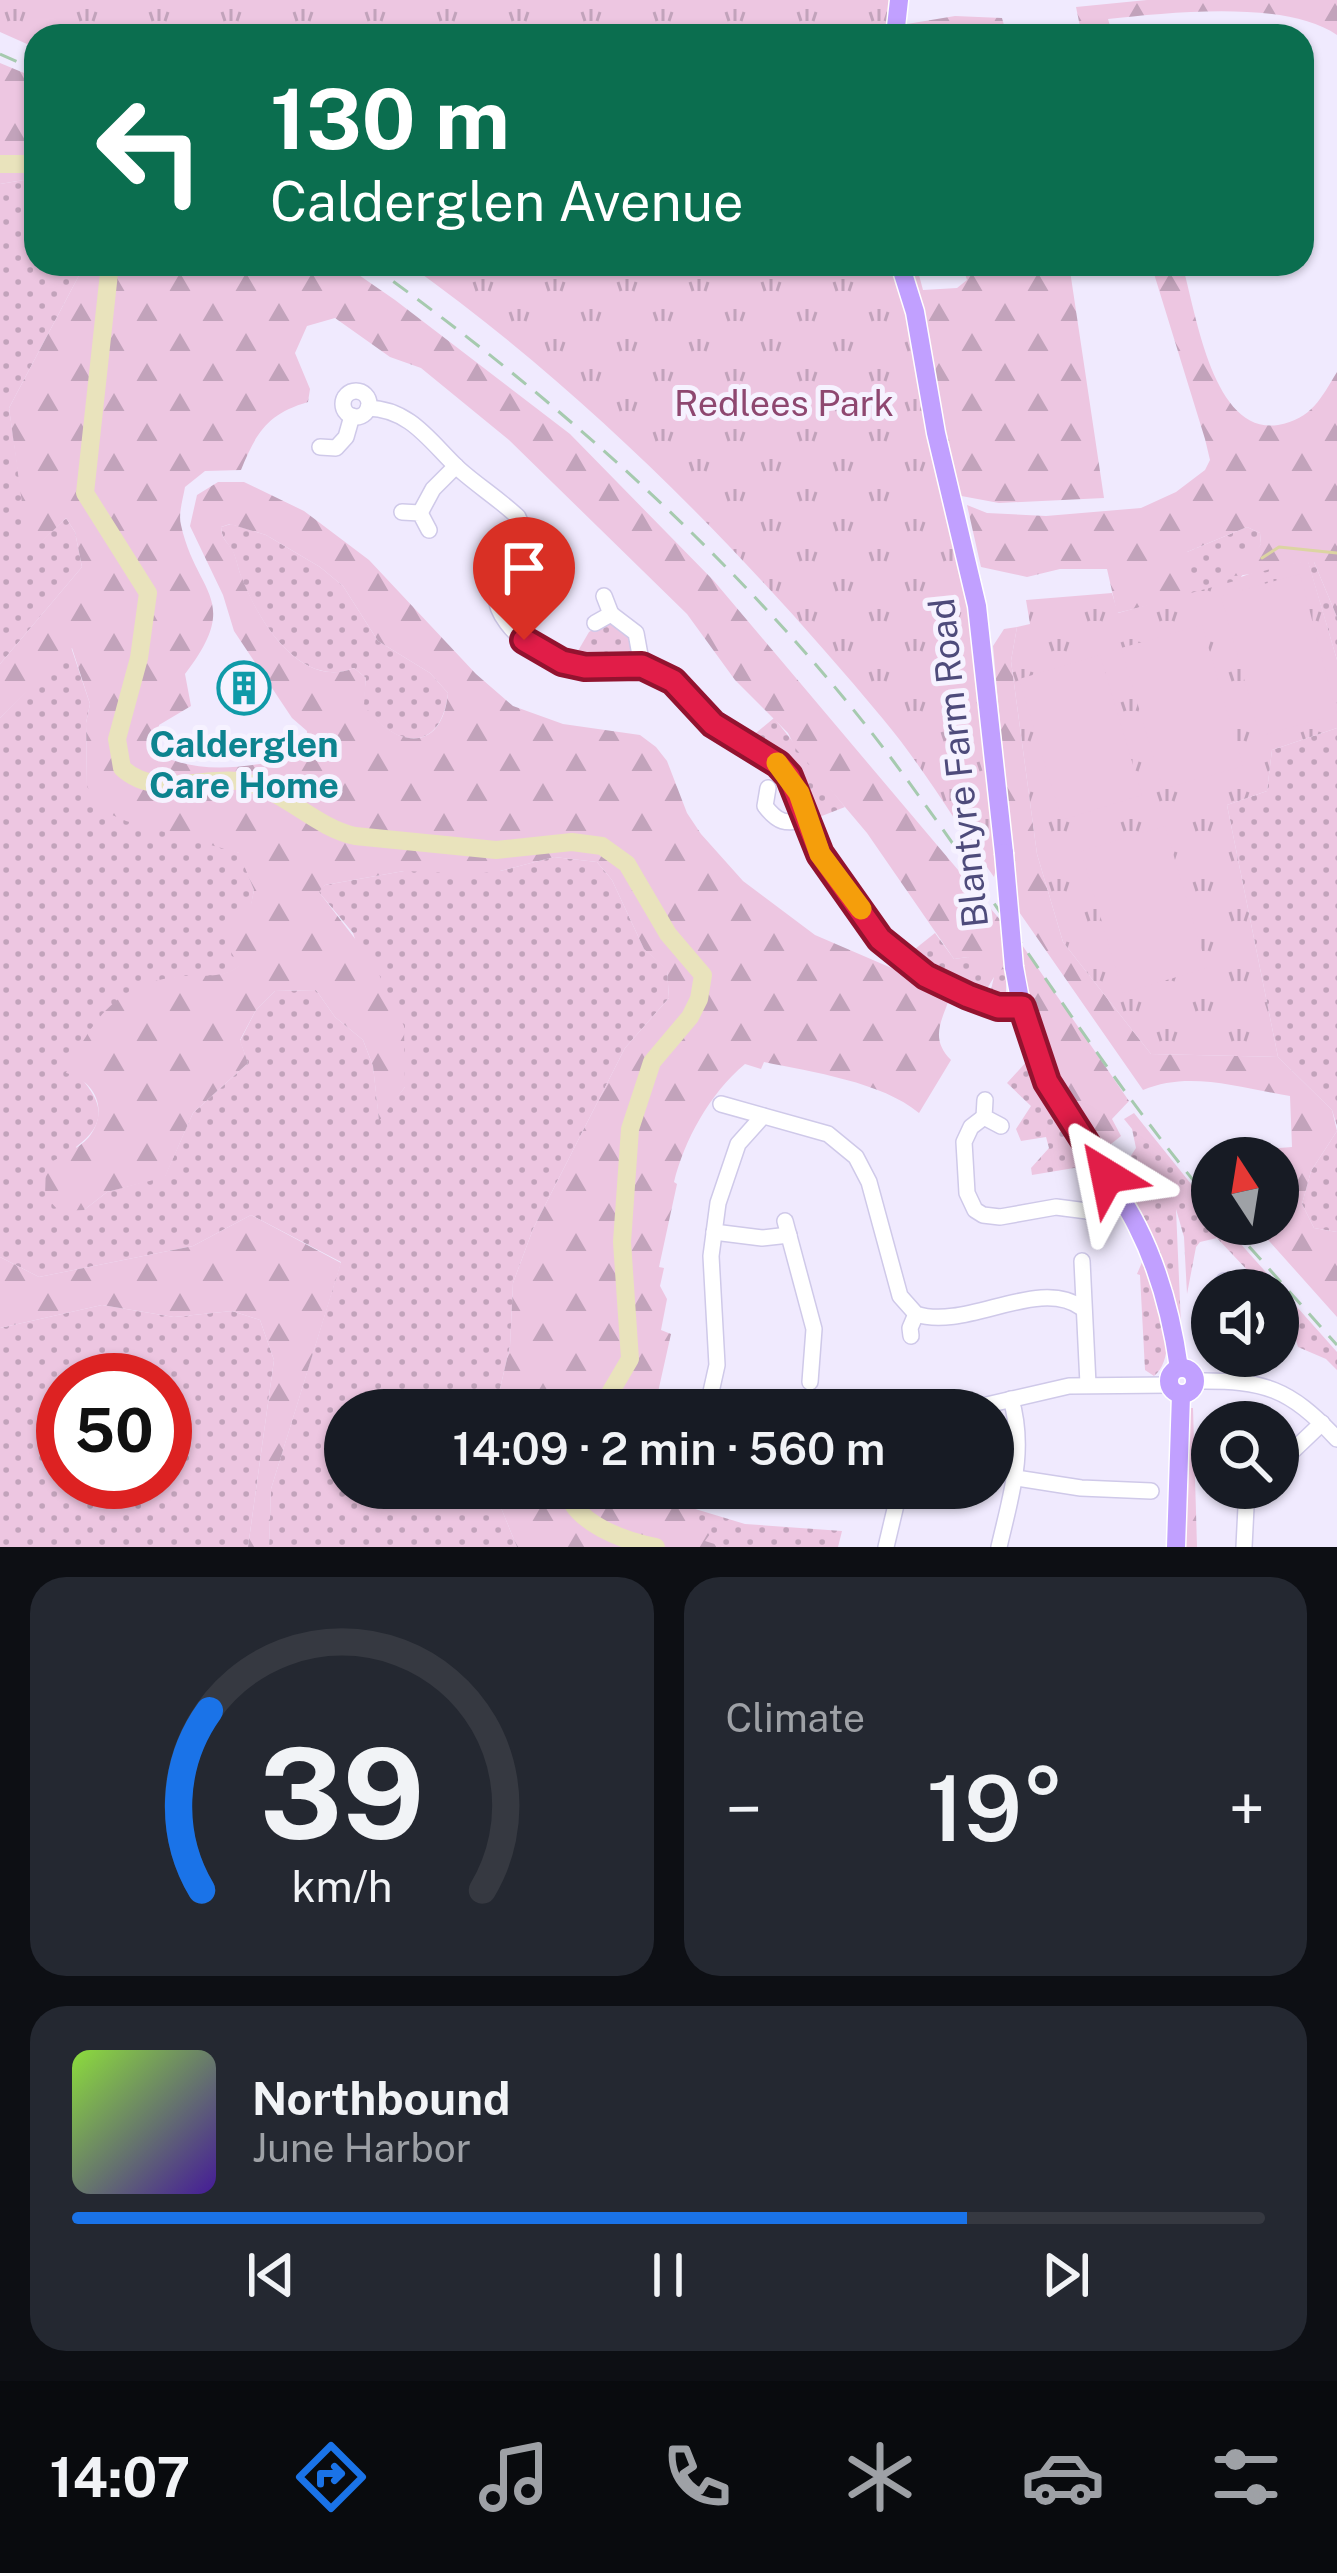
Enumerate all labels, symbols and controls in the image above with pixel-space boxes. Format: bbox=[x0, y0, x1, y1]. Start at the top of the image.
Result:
text: 130 m bbox=[270, 69, 510, 168]
icon: left bbox=[72, 72, 228, 228]
text: Calderglen Avenue bbox=[270, 170, 744, 233]
park label: Redlees Park bbox=[674, 382, 894, 424]
pin bbox=[473, 517, 575, 640]
icon: arrive bbox=[491, 535, 557, 601]
street label: Blantyre Farm Road bbox=[920, 596, 996, 930]
building icon: Calderglen Care Home bbox=[216, 660, 272, 716]
place label: Calderglen Care Home bbox=[149, 723, 339, 806]
position arrow bbox=[1044, 1113, 1170, 1239]
north arrow bbox=[1191, 1137, 1299, 1245]
map controls bbox=[1191, 1137, 1299, 1509]
button: sound bbox=[1191, 1269, 1299, 1377]
speed limit sign: 50 bbox=[36, 1353, 192, 1509]
button: search bbox=[1191, 1401, 1299, 1509]
text: 14:09 · 2 min · 560 m bbox=[453, 1422, 885, 1475]
text: Climate bbox=[726, 1695, 865, 1741]
text: 39 bbox=[259, 1720, 424, 1867]
text: 19° bbox=[926, 1755, 1064, 1861]
text: − bbox=[726, 1770, 762, 1848]
text: + bbox=[1228, 1770, 1265, 1848]
text: km/h bbox=[291, 1860, 392, 1911]
text: Northbound bbox=[252, 2072, 510, 2125]
text: June Harbor bbox=[252, 2125, 471, 2171]
icon: previous bbox=[238, 2242, 304, 2308]
icon: pause bbox=[635, 2242, 701, 2308]
icon: next bbox=[1033, 2242, 1099, 2308]
icon: directions bbox=[289, 2435, 373, 2519]
icon: music bbox=[472, 2435, 556, 2519]
icon: phone bbox=[655, 2435, 739, 2519]
icon: climate bbox=[838, 2435, 922, 2519]
icon: car bbox=[1021, 2435, 1105, 2519]
icon: filters bbox=[1204, 2435, 1288, 2519]
text: 14:07 bbox=[49, 2446, 190, 2509]

